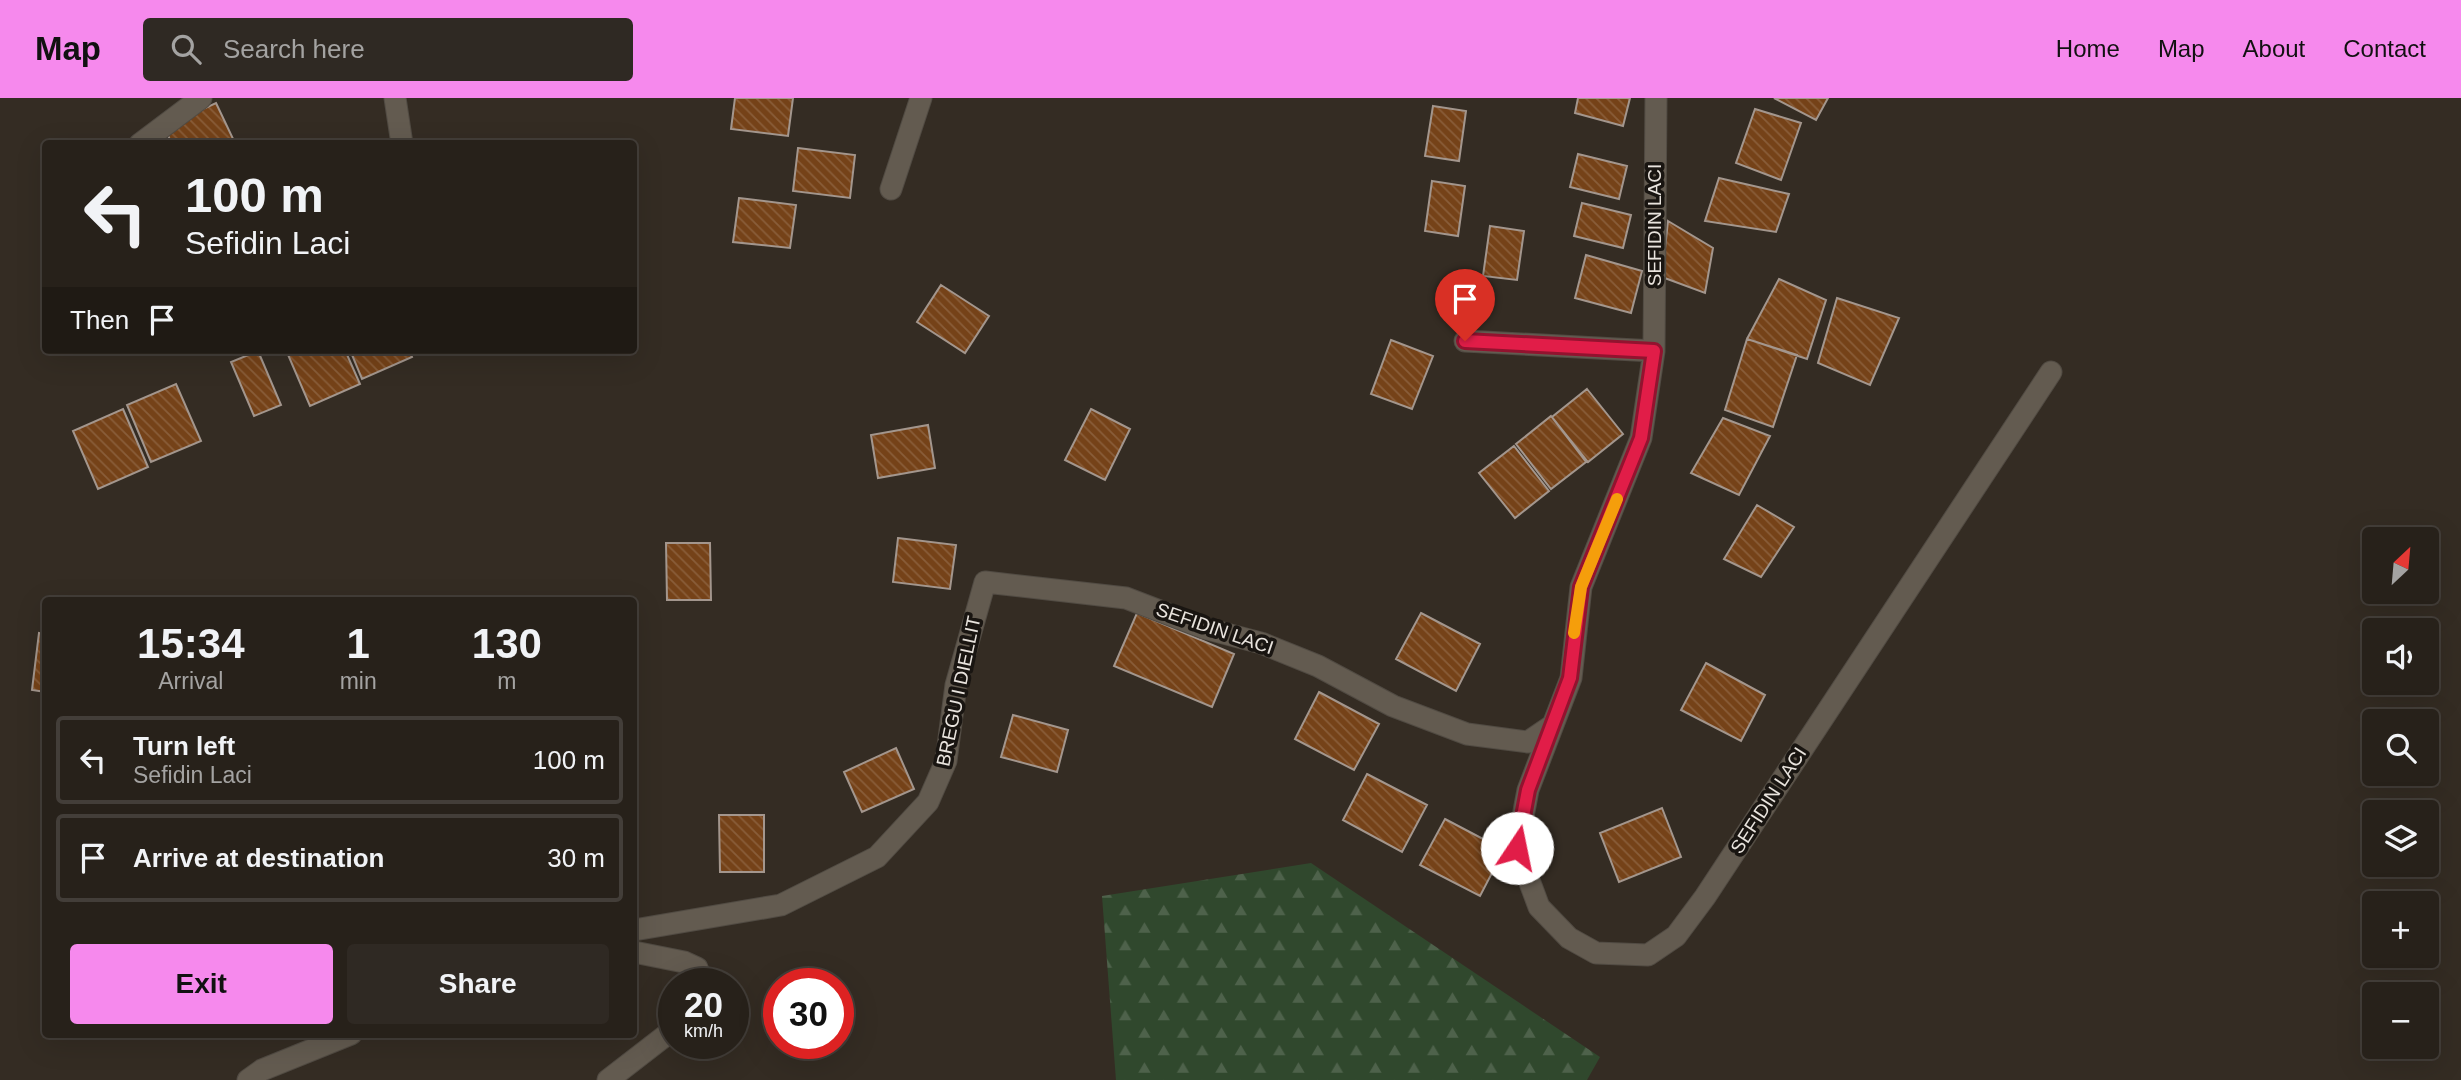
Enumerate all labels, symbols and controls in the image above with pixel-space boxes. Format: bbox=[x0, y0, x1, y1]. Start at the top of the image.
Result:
search box bbox=[143, 18, 633, 81]
text: Map bbox=[35, 30, 101, 67]
icon: search bbox=[167, 30, 205, 68]
text: Search here bbox=[223, 34, 365, 64]
text: Home bbox=[2056, 35, 2120, 62]
text: Map bbox=[2158, 35, 2205, 62]
text: About bbox=[2243, 35, 2305, 62]
text: Contact bbox=[2343, 35, 2426, 62]
street label: SEFIDIN LACI bbox=[1644, 164, 1665, 286]
icon: left bbox=[70, 168, 161, 259]
text: 100 m bbox=[185, 168, 324, 222]
text: Sefidin Laci bbox=[185, 225, 350, 261]
pin bbox=[1435, 269, 1495, 341]
icon: arrive bbox=[1446, 280, 1484, 318]
icon: arrive bbox=[143, 301, 181, 339]
text: Then bbox=[70, 305, 129, 335]
north arrow bbox=[2362, 527, 2440, 604]
map controls bbox=[2362, 527, 2439, 1059]
street label: SEFIDIN LACI bbox=[1154, 599, 1276, 658]
street label: BREGU I DIELLIT bbox=[932, 614, 985, 768]
button: sound bbox=[2362, 618, 2439, 695]
text: 15:34 bbox=[137, 620, 245, 667]
text: 1 bbox=[346, 620, 370, 667]
text: 130 bbox=[472, 620, 542, 667]
text: Arrival bbox=[158, 668, 223, 694]
text: min bbox=[340, 668, 377, 694]
text: m bbox=[497, 668, 516, 694]
button: search bbox=[2362, 709, 2439, 786]
text: Turn left bbox=[133, 731, 235, 761]
icon: left bbox=[74, 741, 112, 779]
street label: SEFIDIN LACI bbox=[1726, 743, 1811, 857]
text: 100 m bbox=[533, 745, 605, 775]
text: Sefidin Laci bbox=[133, 762, 252, 788]
button: layers bbox=[2362, 800, 2439, 877]
position arrow bbox=[1480, 811, 1554, 885]
icon: arrive bbox=[74, 839, 112, 877]
text: Arrive at destination bbox=[133, 843, 384, 873]
text: 30 m bbox=[547, 843, 605, 873]
button: + bbox=[2362, 891, 2439, 968]
button: Exit bbox=[70, 944, 333, 1024]
button: Share bbox=[347, 944, 609, 1024]
speed limit sign: 30 bbox=[763, 968, 854, 1059]
button: − bbox=[2362, 982, 2439, 1059]
text: 20 bbox=[684, 985, 723, 1024]
text: km/h bbox=[684, 1021, 723, 1041]

